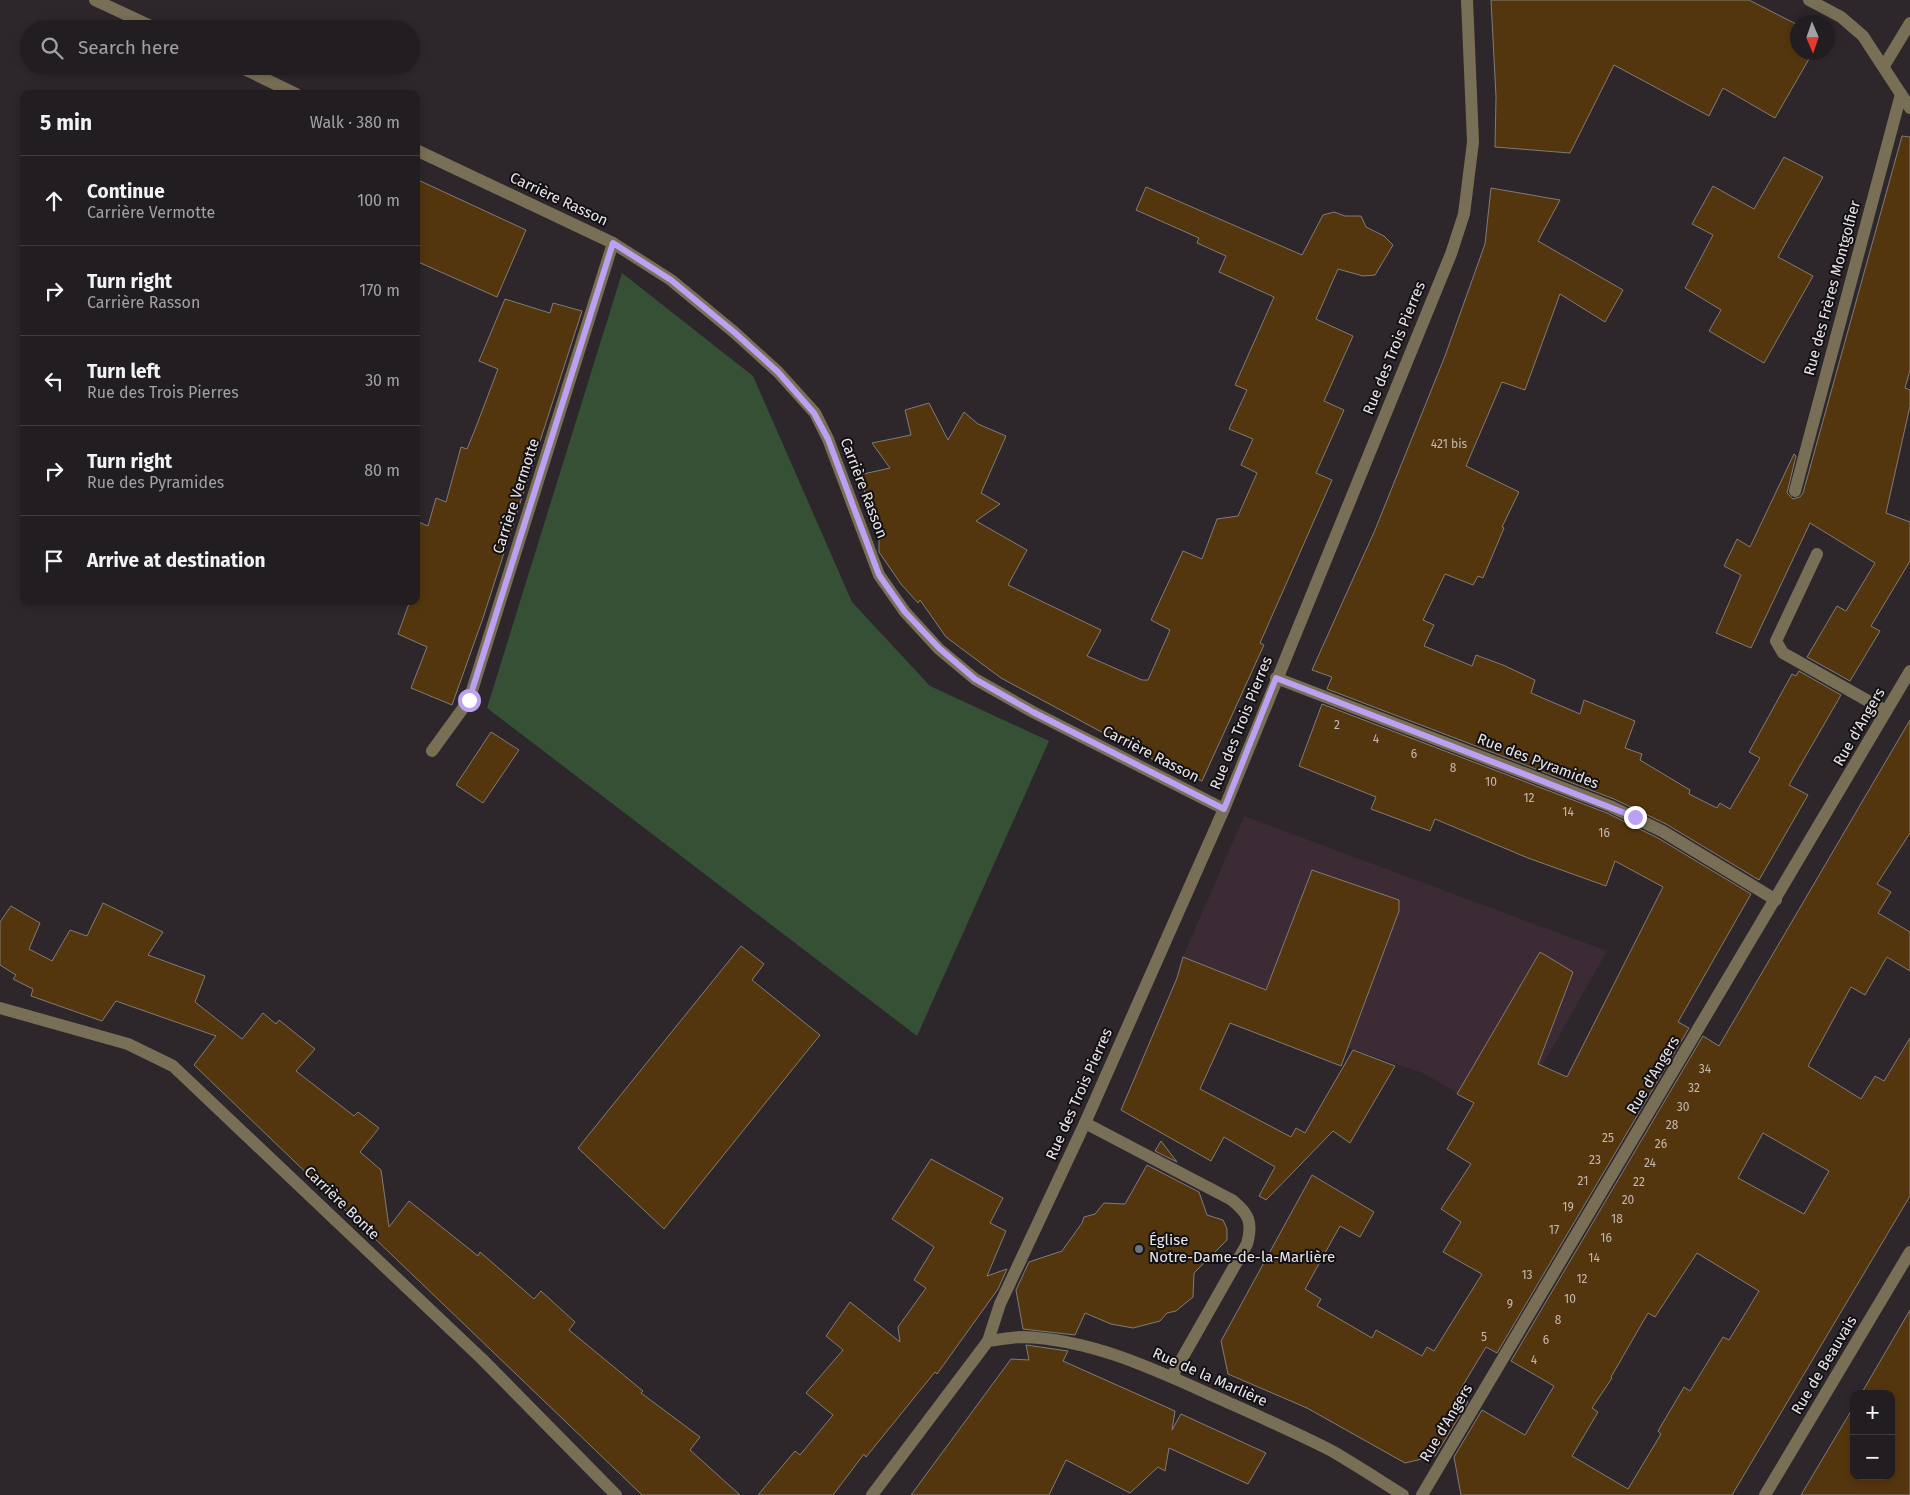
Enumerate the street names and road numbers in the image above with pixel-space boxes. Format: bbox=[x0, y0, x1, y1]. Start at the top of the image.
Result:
street label: Carrière Rasson bbox=[507, 168, 611, 230]
street label: Rue des Frères Montgolfier bbox=[1800, 198, 1864, 378]
street label: Rue des Trois Pierres bbox=[1359, 279, 1429, 417]
street label: Carrière Rasson bbox=[837, 435, 891, 541]
street label: Carrière Vermotte bbox=[489, 436, 543, 556]
street label: Rue des Trois Pierres bbox=[1206, 654, 1276, 792]
street label: Rue d'Angers bbox=[1829, 685, 1889, 769]
street label: Carrière Rasson bbox=[1100, 722, 1202, 786]
street label: Rue des Pyramides bbox=[1475, 730, 1601, 792]
street label: Rue des Trois Pierres bbox=[1042, 1025, 1116, 1163]
street label: Rue d'Angers bbox=[1623, 1033, 1683, 1117]
street label: Carrière Bonte bbox=[301, 1163, 383, 1243]
street label: Rue de Beauvais bbox=[1788, 1313, 1860, 1417]
street label: Rue de la Marlière bbox=[1150, 1344, 1270, 1410]
street label: Rue d'Angers bbox=[1416, 1381, 1476, 1465]

